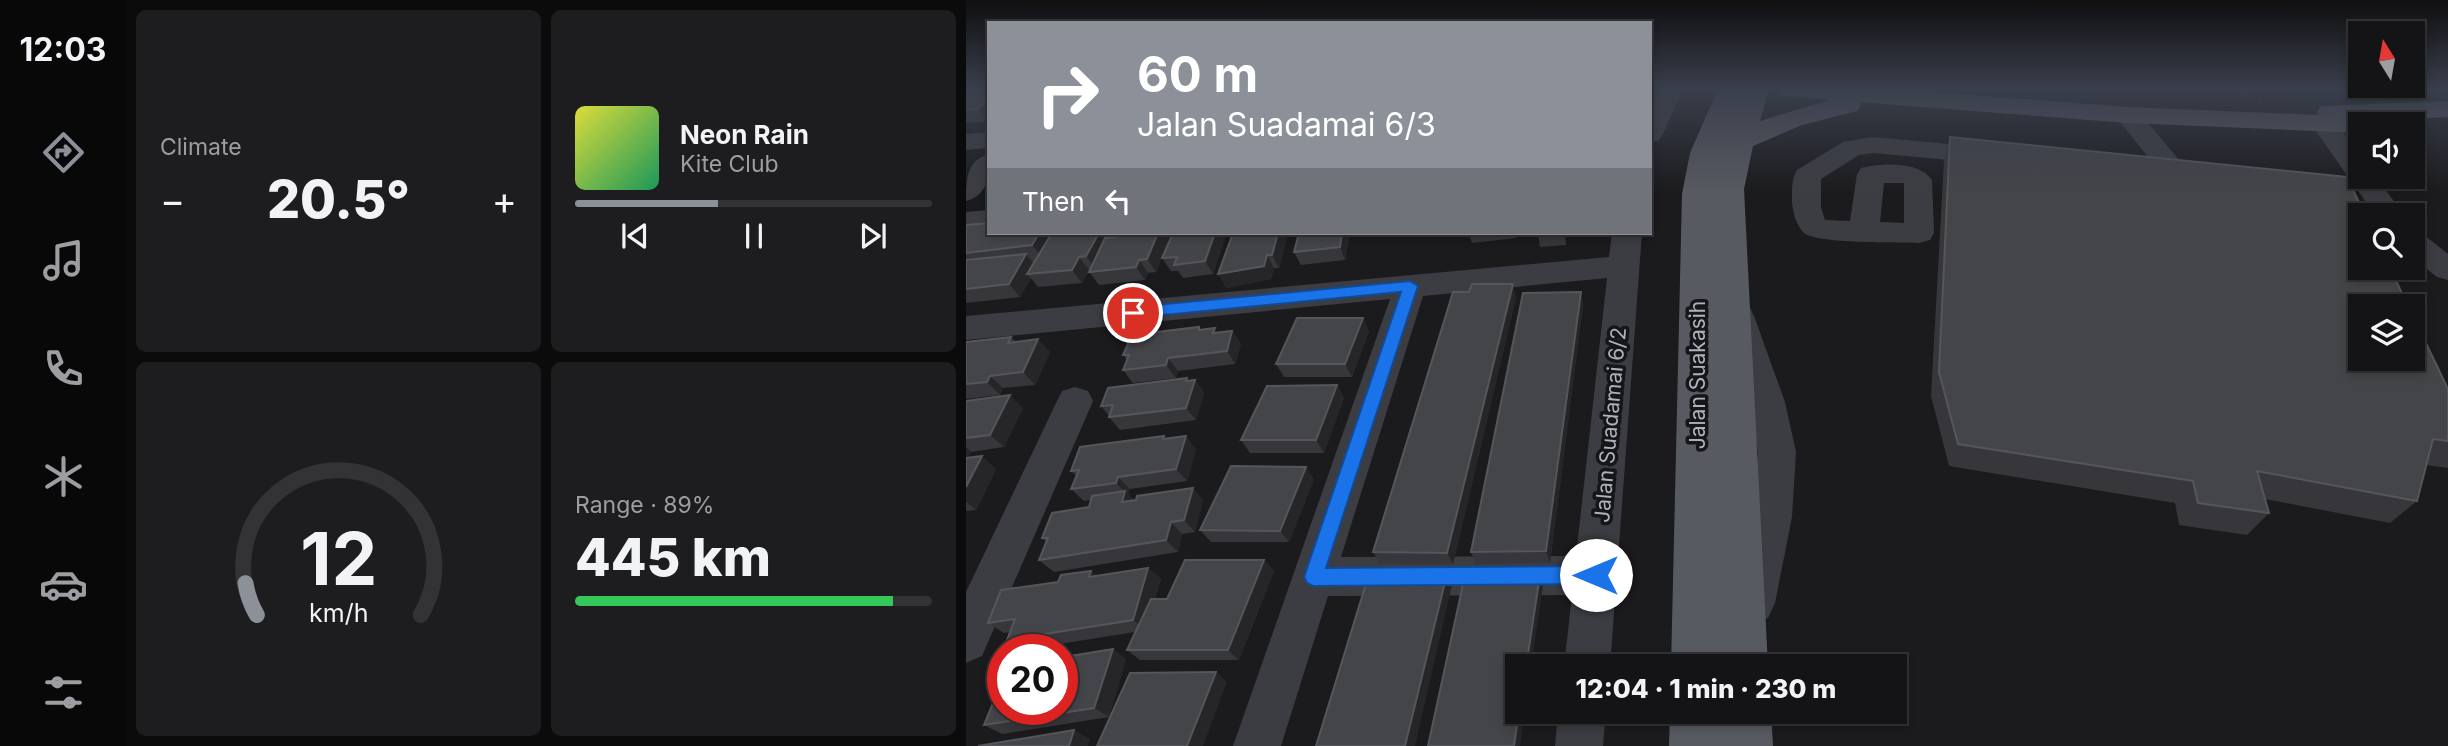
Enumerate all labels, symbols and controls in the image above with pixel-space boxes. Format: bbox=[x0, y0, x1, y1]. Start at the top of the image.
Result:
north arrow bbox=[2348, 21, 2426, 98]
map controls bbox=[2348, 21, 2425, 371]
text: 12:03 bbox=[20, 30, 106, 69]
text: 60 m bbox=[1137, 45, 1258, 104]
icon: right bbox=[1022, 49, 1113, 140]
text: Jalan Suadamai 6/3 bbox=[1137, 105, 1436, 144]
button: sound bbox=[2348, 112, 2425, 189]
text: Neon Rain bbox=[680, 119, 809, 150]
icon: directions bbox=[39, 128, 88, 177]
text: Climate bbox=[160, 133, 242, 161]
text: Kite Club bbox=[680, 150, 779, 178]
text: 20.5° bbox=[267, 168, 410, 231]
text: − bbox=[160, 177, 185, 223]
text: + bbox=[492, 177, 517, 223]
icon: left bbox=[1099, 182, 1137, 220]
text: Then bbox=[1022, 186, 1085, 217]
button: search bbox=[2348, 203, 2425, 280]
icon: previous bbox=[616, 217, 654, 255]
icon: pause bbox=[735, 217, 773, 255]
icon: next bbox=[854, 217, 892, 255]
icon: music bbox=[39, 236, 88, 285]
pin bbox=[1103, 283, 1163, 343]
icon: arrive bbox=[1114, 294, 1152, 332]
button: layers bbox=[2348, 294, 2425, 371]
street label: Jalan Suakasih bbox=[1685, 301, 1710, 449]
street label: Jalan Suadamai 6/2 bbox=[1589, 326, 1631, 524]
icon: phone bbox=[39, 344, 88, 393]
icon: climate bbox=[39, 452, 88, 501]
text: Range · 89% bbox=[575, 491, 714, 519]
text: 12 bbox=[300, 514, 377, 603]
text: 445 km bbox=[575, 526, 771, 589]
position arrow bbox=[1559, 538, 1633, 612]
icon: car bbox=[39, 560, 88, 609]
text: km/h bbox=[309, 598, 368, 628]
speed limit sign: 20 bbox=[987, 634, 1078, 725]
icon: filters bbox=[39, 668, 88, 717]
text: 12:04 · 1 min · 230 m bbox=[1576, 673, 1836, 704]

